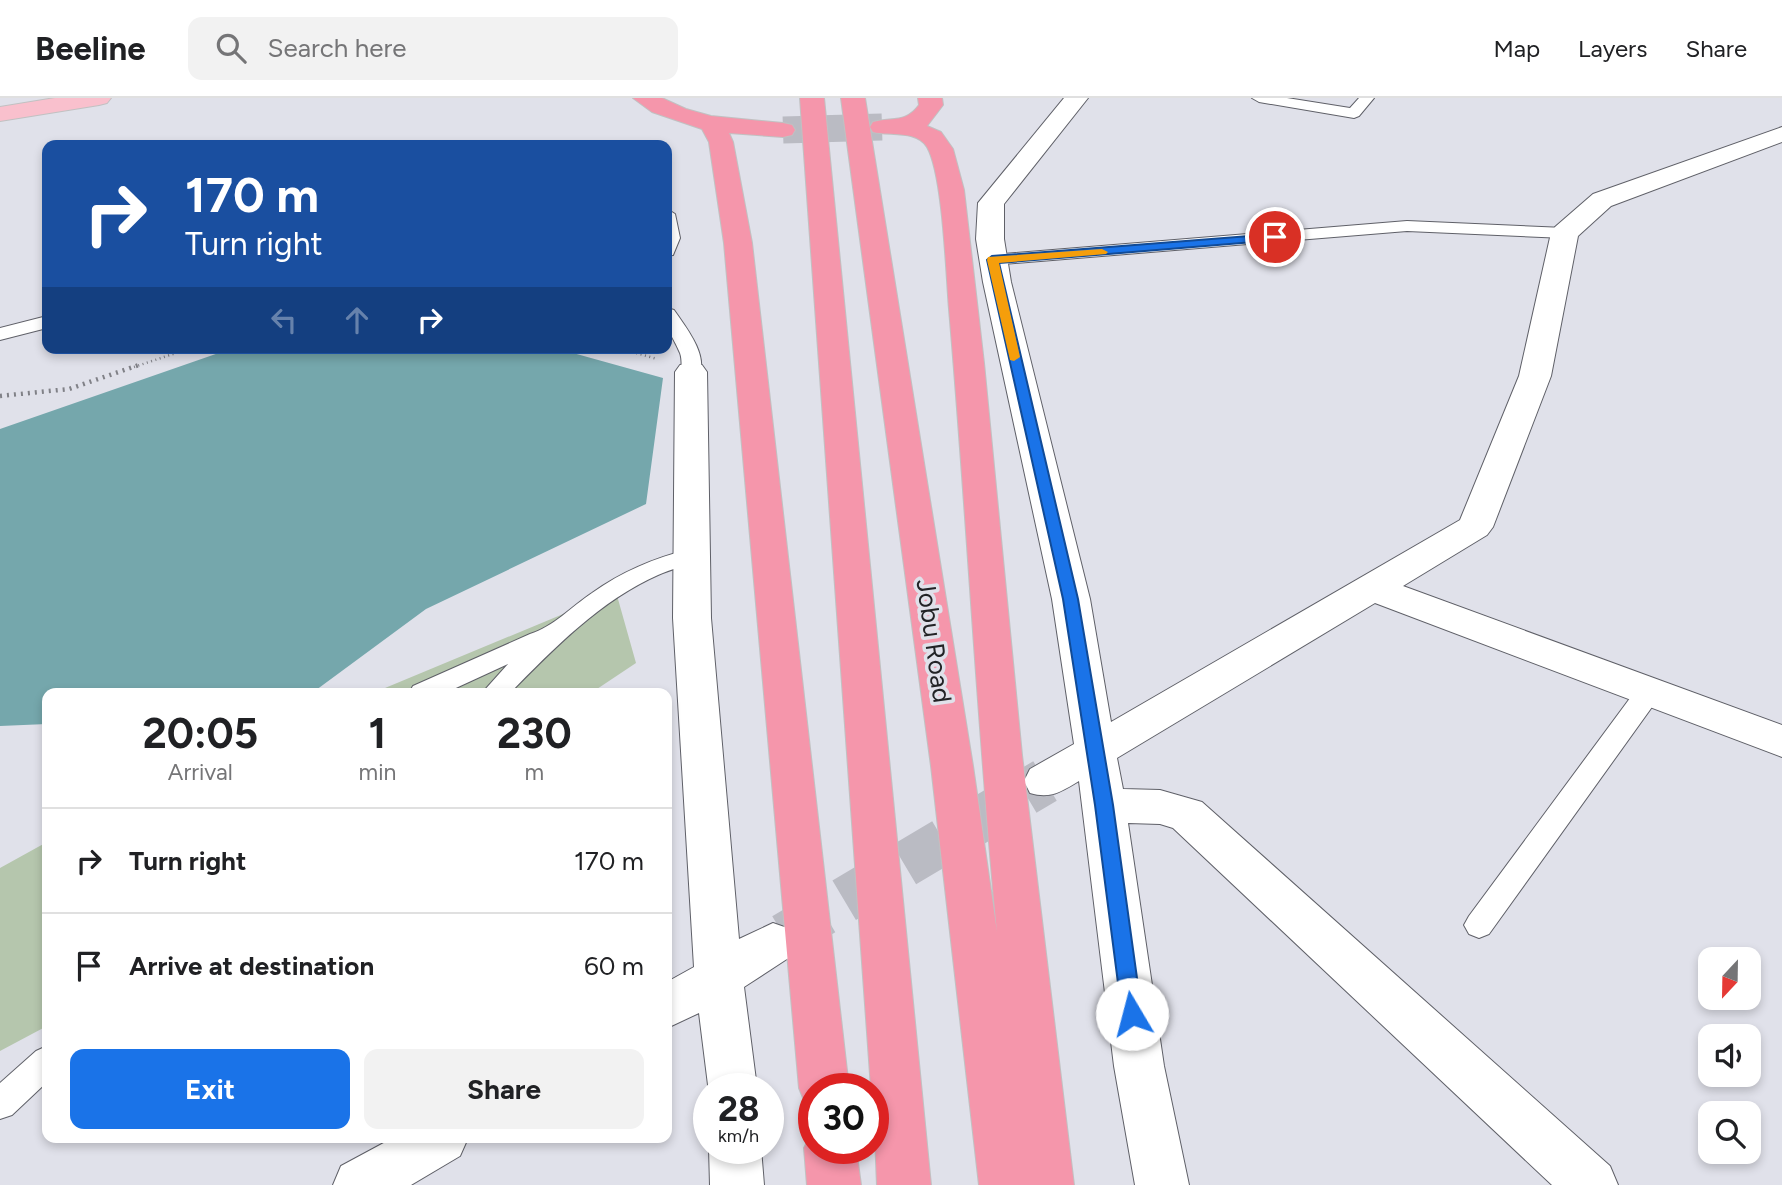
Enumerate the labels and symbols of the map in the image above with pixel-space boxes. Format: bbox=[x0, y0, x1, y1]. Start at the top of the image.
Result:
pin bbox=[1245, 207, 1305, 267]
street label: Jobu Road bbox=[909, 577, 959, 705]
north arrow bbox=[1698, 947, 1760, 1010]
position arrow bbox=[1095, 977, 1169, 1051]
speed limit sign: 30 bbox=[798, 1073, 889, 1164]

